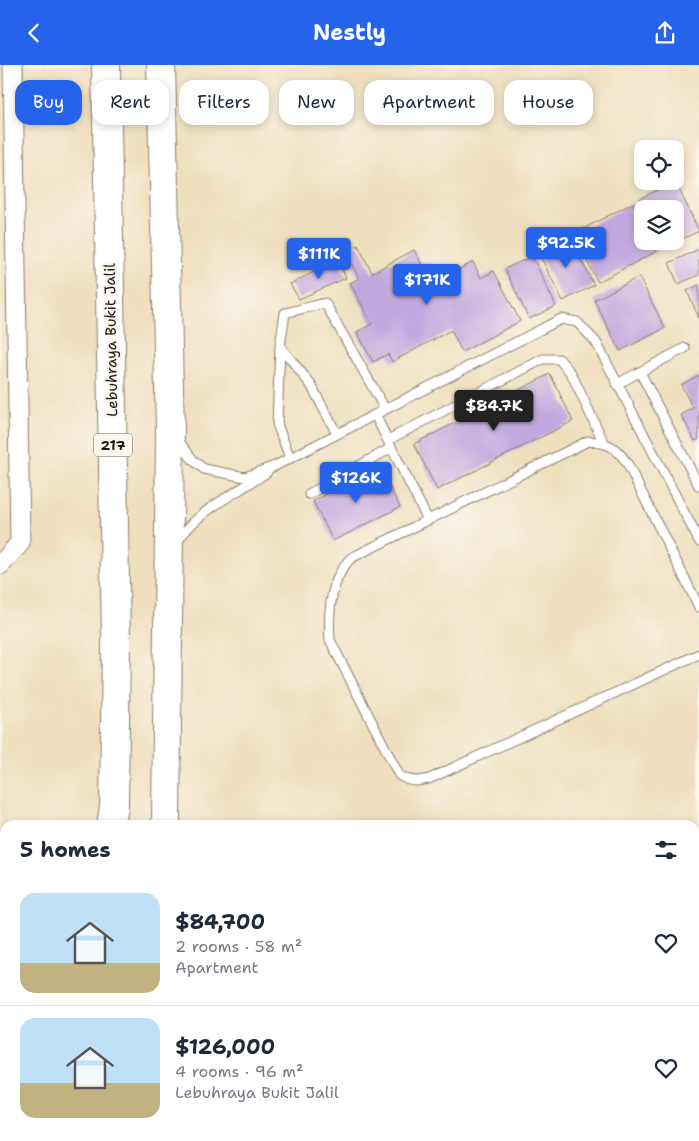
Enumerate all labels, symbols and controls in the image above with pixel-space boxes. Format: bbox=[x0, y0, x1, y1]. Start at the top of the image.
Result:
text: Nestly bbox=[313, 18, 386, 47]
icon: back bbox=[20, 19, 48, 47]
icon: share bbox=[651, 19, 679, 47]
chip: Buy bbox=[15, 80, 82, 125]
chip: Rent bbox=[92, 80, 169, 125]
chip: Filters bbox=[179, 80, 269, 125]
chip: New bbox=[279, 80, 354, 125]
chip: Apartment bbox=[364, 80, 494, 125]
chip: House bbox=[504, 80, 593, 125]
map controls bbox=[634, 140, 684, 250]
button: locate bbox=[634, 140, 684, 190]
button: layers bbox=[634, 200, 684, 250]
pin: $92.5K bbox=[525, 227, 607, 269]
text: $92.5K bbox=[537, 232, 595, 253]
pin: $111K bbox=[284, 237, 354, 280]
text: $111K bbox=[298, 243, 340, 264]
street label: Lebuhraya Bukit Jalil bbox=[100, 263, 122, 417]
pin: $171K bbox=[392, 263, 462, 306]
text: $171K bbox=[404, 269, 450, 290]
pin: $84.7K bbox=[453, 389, 535, 432]
text: $84.7K bbox=[465, 395, 523, 416]
road number: 217 bbox=[94, 433, 132, 457]
pin: $126K bbox=[321, 461, 391, 504]
text: $126K bbox=[331, 467, 381, 488]
text: 5 homes bbox=[20, 836, 111, 864]
icon: filters bbox=[652, 836, 680, 864]
text: $84,700 bbox=[175, 908, 265, 936]
icon: home bbox=[60, 913, 120, 973]
icon: heart bbox=[652, 929, 680, 957]
text: 2 rooms · 58 m² bbox=[175, 936, 302, 957]
text: Apartment bbox=[175, 957, 258, 978]
text: $126,000 bbox=[175, 1033, 275, 1061]
icon: home bbox=[60, 1038, 120, 1098]
icon: heart bbox=[652, 1054, 680, 1082]
text: 4 rooms · 96 m² bbox=[175, 1061, 303, 1082]
text: Lebuhraya Bukit Jalil bbox=[175, 1082, 339, 1103]

